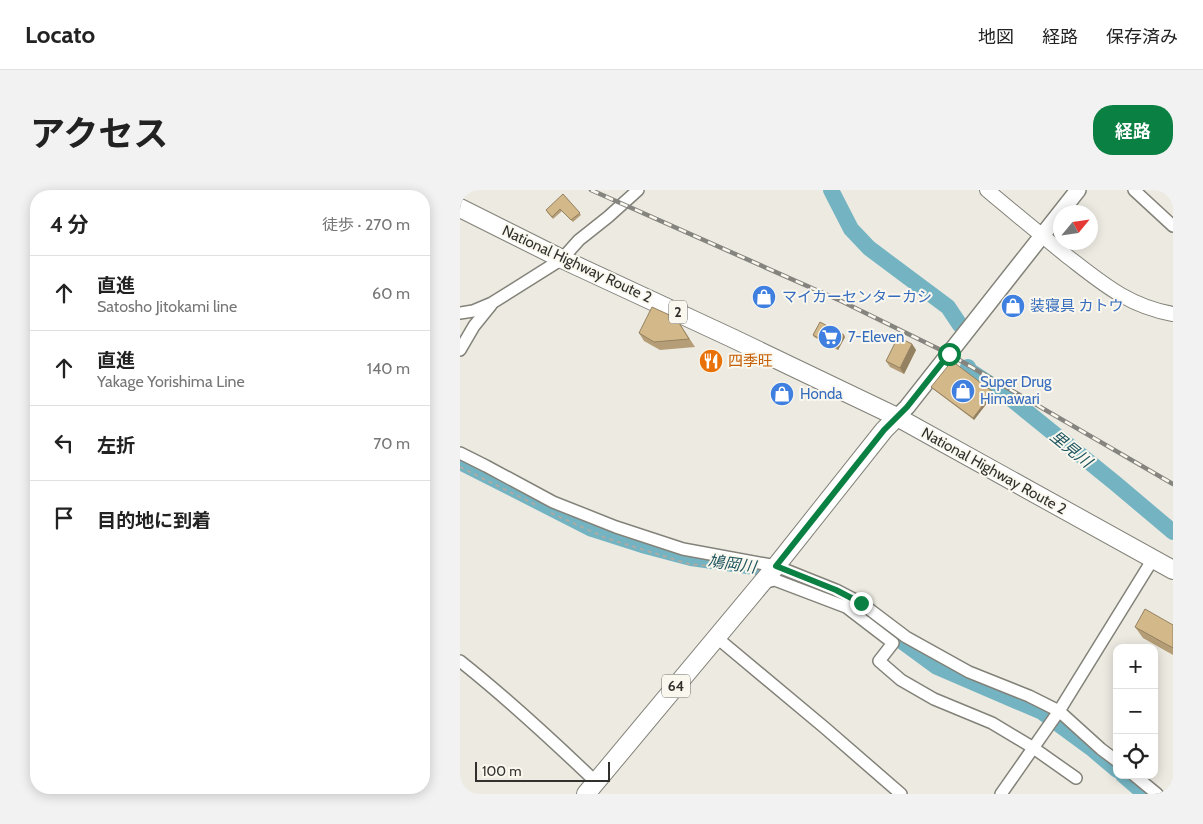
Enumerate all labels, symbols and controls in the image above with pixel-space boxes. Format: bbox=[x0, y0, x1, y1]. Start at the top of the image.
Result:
text: Locato bbox=[25, 20, 95, 49]
text: 地図 bbox=[978, 26, 1014, 48]
text: 経路 bbox=[1042, 26, 1078, 48]
text: 保存済み bbox=[1106, 26, 1178, 48]
button: 経路 bbox=[1093, 105, 1173, 155]
text: アクセス bbox=[30, 112, 168, 155]
north arrow bbox=[1053, 205, 1098, 250]
text: 4 分 bbox=[50, 212, 89, 237]
text: 徒歩 · 270 m bbox=[322, 215, 410, 234]
street label: National Highway Route 2 bbox=[499, 221, 655, 307]
text: 直進 bbox=[97, 274, 135, 297]
icon: ahead bbox=[50, 279, 78, 307]
text: 60 m bbox=[372, 284, 410, 303]
shop icon: マイカーセンターカシ bbox=[751, 284, 777, 310]
place label: マイカーセンターカシ bbox=[782, 288, 932, 306]
shop icon: 装寝具 カトウ bbox=[1000, 293, 1026, 319]
text: Satosho Jitokami line bbox=[97, 297, 237, 316]
place label: 装寝具 カトウ bbox=[1030, 297, 1123, 315]
road number: 2 bbox=[669, 300, 687, 324]
supermarket icon: 7-Eleven bbox=[817, 324, 843, 350]
place label: 7-Eleven bbox=[848, 328, 904, 346]
route start bbox=[938, 343, 961, 366]
restaurant icon: 四季旺 bbox=[698, 348, 724, 374]
text: 直進 bbox=[97, 349, 135, 372]
place label: 四季旺 bbox=[728, 352, 773, 370]
icon: ahead bbox=[50, 354, 78, 382]
text: 140 m bbox=[367, 359, 410, 378]
text: Yakage Yorishima Line bbox=[97, 372, 245, 391]
place label: Super Drug Himawari bbox=[980, 373, 1052, 408]
shop icon: Super Drug Himawari bbox=[950, 378, 976, 404]
shop icon: Honda bbox=[769, 381, 795, 407]
place label: Honda bbox=[800, 385, 843, 403]
street label: National Highway Route 2 bbox=[918, 424, 1070, 518]
water label: 里見川 bbox=[1046, 427, 1097, 473]
icon: left bbox=[50, 429, 78, 457]
text: 左折 bbox=[97, 434, 135, 457]
text: 70 m bbox=[373, 434, 410, 453]
icon: arrive bbox=[50, 504, 78, 532]
text: 目的地に到着 bbox=[97, 509, 211, 532]
water label: 鳩岡川 bbox=[707, 551, 759, 577]
route end bbox=[850, 592, 873, 615]
map controls bbox=[1113, 644, 1158, 779]
button: + bbox=[1113, 644, 1158, 689]
road number: 64 bbox=[662, 674, 690, 698]
button: − bbox=[1113, 689, 1158, 734]
button: locate bbox=[1113, 734, 1158, 779]
scale bar bbox=[475, 759, 610, 782]
text: 100 m bbox=[482, 762, 522, 780]

